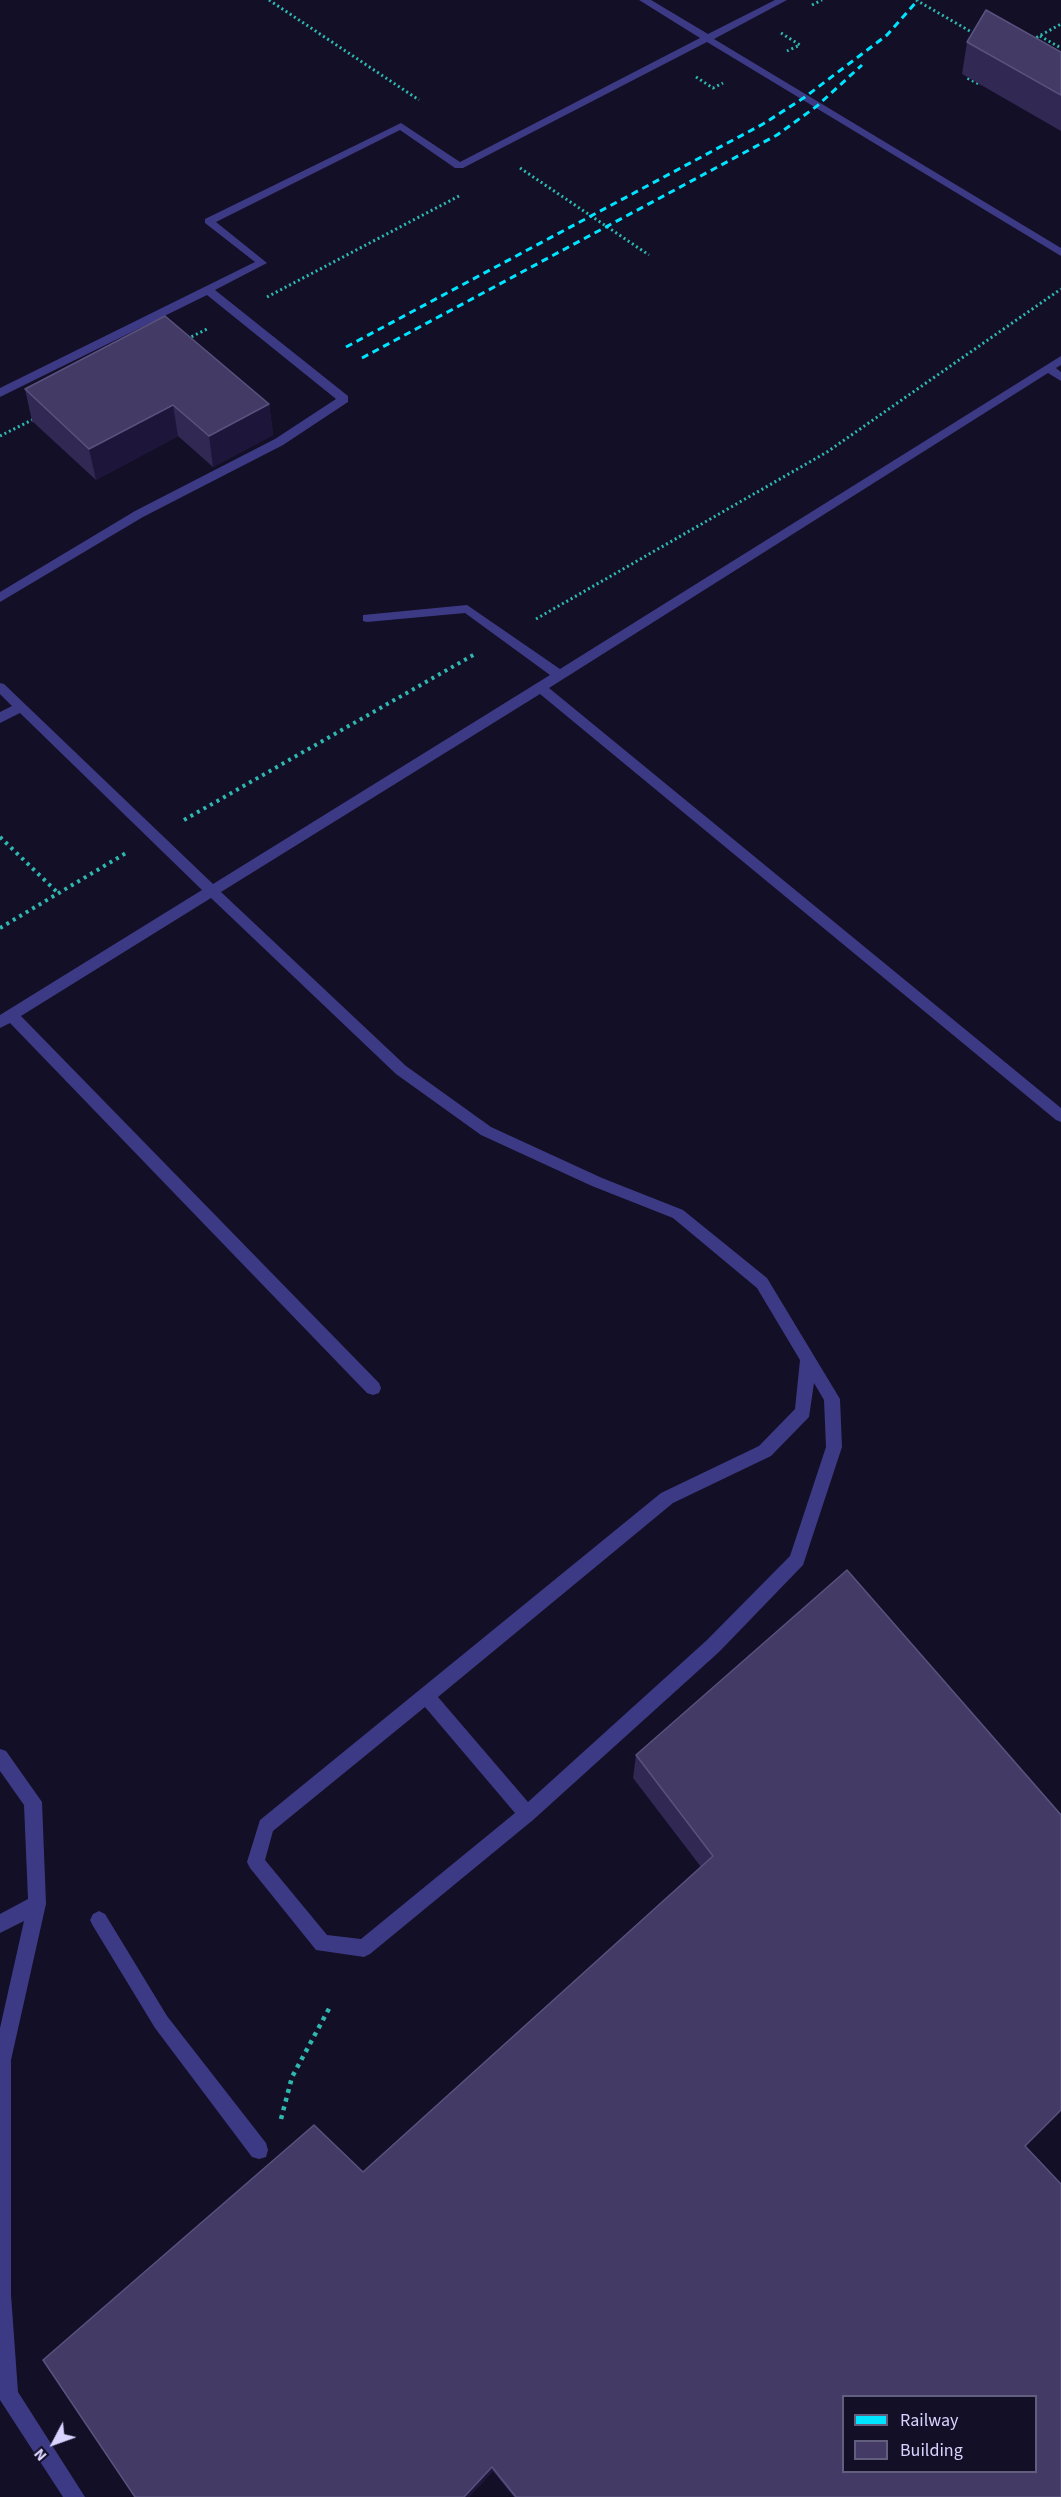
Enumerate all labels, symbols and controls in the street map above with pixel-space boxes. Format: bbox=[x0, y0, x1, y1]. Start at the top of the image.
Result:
legend bbox=[842, 2395, 1037, 2473]
text: Railway bbox=[900, 2408, 959, 2433]
north arrow bbox=[24, 2413, 84, 2473]
text: Building bbox=[900, 2438, 963, 2463]
text: N bbox=[29, 2444, 52, 2466]

